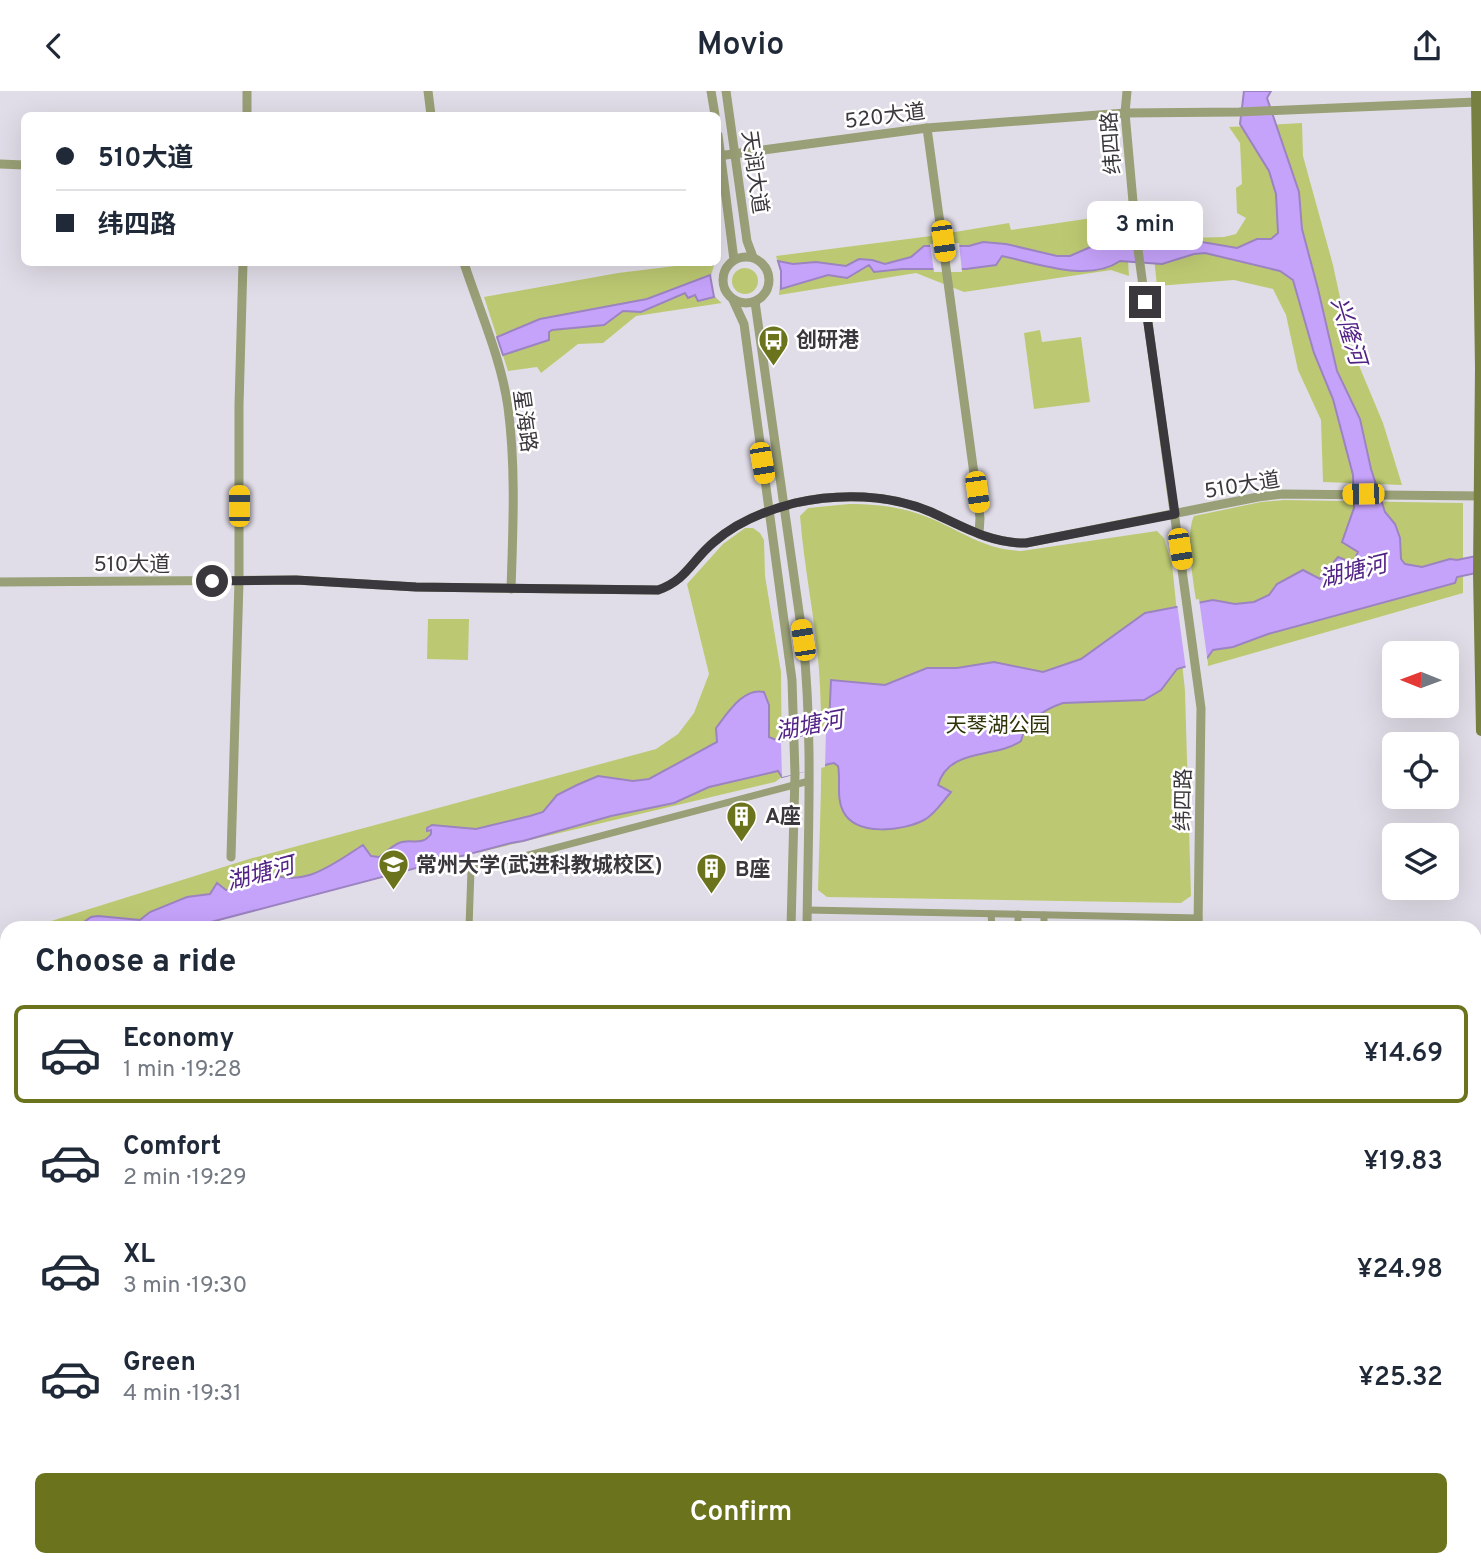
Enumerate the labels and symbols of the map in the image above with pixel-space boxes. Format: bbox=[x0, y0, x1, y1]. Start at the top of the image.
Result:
street label: 520大道 bbox=[843, 99, 927, 136]
street label: 纬四路 bbox=[1097, 111, 1128, 175]
street label: 天润大道 bbox=[734, 129, 773, 216]
callout: 3 min bbox=[1087, 201, 1203, 249]
car bbox=[930, 219, 957, 263]
route end bbox=[1129, 286, 1161, 318]
water label: 兴隆河 bbox=[1323, 294, 1372, 373]
bus stop icon: 创研港 bbox=[756, 323, 790, 367]
place label: 创研港 bbox=[796, 328, 859, 355]
street label: 星海路 bbox=[506, 388, 541, 454]
car bbox=[749, 440, 776, 486]
street label: 510大道 bbox=[1202, 467, 1282, 506]
car bbox=[964, 470, 991, 514]
car bbox=[1342, 483, 1385, 505]
car bbox=[229, 485, 250, 527]
car bbox=[1167, 527, 1194, 571]
water label: 湖塘河 bbox=[1317, 550, 1394, 596]
street label: 510大道 bbox=[94, 552, 170, 579]
route start bbox=[196, 565, 228, 597]
car bbox=[790, 618, 817, 662]
north arrow bbox=[1382, 641, 1460, 717]
water label: 湖塘河 bbox=[773, 706, 850, 748]
park label: 天琴湖公园 bbox=[946, 713, 1051, 740]
street label: 纬四路 bbox=[1170, 768, 1199, 832]
building icon: A座 bbox=[725, 799, 759, 843]
place label: A座 bbox=[765, 804, 801, 831]
school or university icon: 常州大学(武进科教城校区) bbox=[376, 848, 410, 892]
water label: 湖塘河 bbox=[224, 851, 302, 898]
building icon: B座 bbox=[695, 852, 729, 896]
place label: 常州大学(武进科教城校区) bbox=[416, 853, 663, 880]
place label: B座 bbox=[735, 857, 771, 884]

